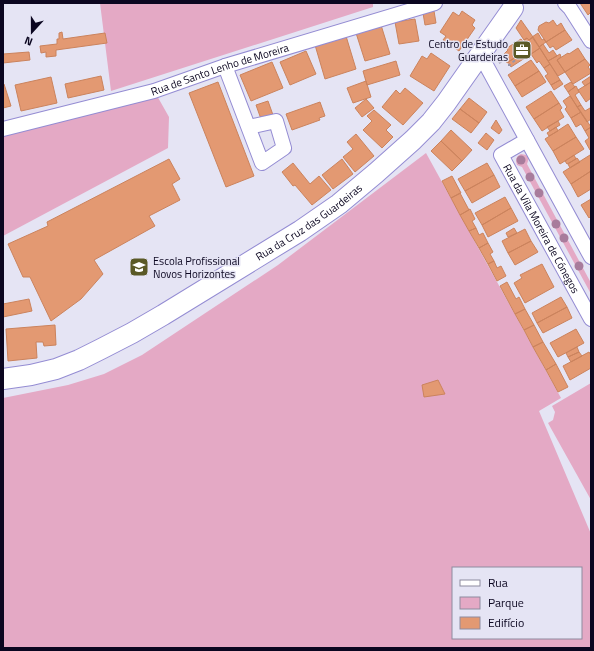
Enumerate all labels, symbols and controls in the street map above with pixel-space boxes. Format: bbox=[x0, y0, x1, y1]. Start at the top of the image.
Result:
north arrow bbox=[12, 12, 52, 52]
text: N bbox=[22, 33, 35, 50]
place label: Centro de Estudo Guardeiras bbox=[429, 36, 508, 65]
street label: Rua de Santo Lenho de Moreira bbox=[149, 39, 291, 100]
office icon: Centro de Estudo Guardeiras bbox=[511, 39, 533, 61]
street label: Rua da Vila Moreira de Cónegos bbox=[499, 161, 583, 296]
street label: Rua da Cruz das Guardeiras bbox=[252, 180, 366, 264]
place label: Escola Profissional Novos Horizontes bbox=[153, 253, 240, 282]
school or university icon: Escola Profissional Novos Horizontes bbox=[128, 256, 150, 278]
legend bbox=[452, 567, 582, 639]
text: Rua bbox=[488, 573, 508, 592]
text: Parque bbox=[488, 593, 524, 612]
text: Edifício bbox=[488, 613, 524, 632]

